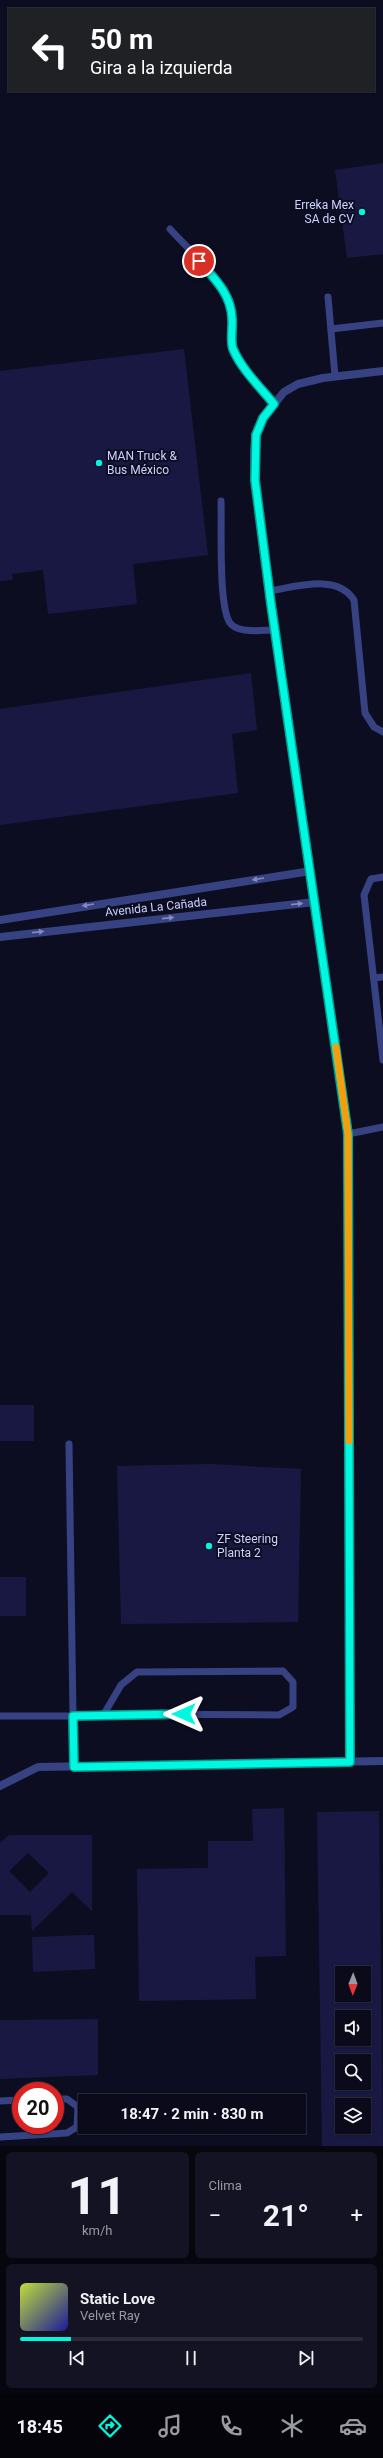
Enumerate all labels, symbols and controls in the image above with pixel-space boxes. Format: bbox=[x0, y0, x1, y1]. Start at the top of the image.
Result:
text: 50 m bbox=[90, 23, 153, 56]
icon: left bbox=[24, 24, 76, 76]
text: Gira a la izquierda bbox=[90, 57, 233, 78]
place label: Erreka Mex SA de CV bbox=[294, 198, 354, 226]
marker: Erreka Mex SA de CV bbox=[357, 207, 367, 217]
pin bbox=[182, 244, 216, 278]
icon: arrive bbox=[188, 250, 210, 272]
place label: MAN Truck & Bus México bbox=[107, 449, 177, 477]
marker: MAN Truck & Bus México bbox=[94, 458, 104, 468]
one-way arrow bbox=[252, 877, 264, 883]
street label: Avenida La Cañada bbox=[104, 895, 208, 919]
one-way arrow bbox=[291, 901, 303, 907]
one-way arrow bbox=[82, 902, 94, 908]
one-way arrow bbox=[162, 915, 174, 921]
one-way arrow bbox=[32, 929, 44, 935]
place label: ZF Steering Planta 2 bbox=[217, 1532, 278, 1560]
marker: ZF Steering Planta 2 bbox=[204, 1541, 214, 1551]
position arrow bbox=[163, 1693, 205, 1735]
north arrow bbox=[335, 1966, 371, 2002]
map controls bbox=[335, 1966, 371, 2134]
button: sound bbox=[335, 2010, 371, 2046]
button: search bbox=[335, 2054, 371, 2090]
speed limit sign: 20 bbox=[12, 2082, 64, 2134]
button: layers bbox=[335, 2098, 371, 2134]
text: 18:47 · 2 min · 830 m bbox=[121, 2105, 263, 2123]
text: 11 bbox=[67, 2166, 127, 2227]
text: Clima bbox=[209, 2178, 242, 2193]
text: 21° bbox=[263, 2198, 309, 2233]
text: − bbox=[209, 2203, 221, 2228]
text: + bbox=[351, 2203, 363, 2228]
text: km/h bbox=[82, 2223, 113, 2238]
text: Static Love bbox=[80, 2290, 155, 2308]
text: Velvet Ray bbox=[80, 2308, 140, 2323]
icon: previous bbox=[66, 2347, 88, 2369]
icon: pause bbox=[180, 2347, 202, 2369]
icon: next bbox=[295, 2347, 317, 2369]
icon: directions bbox=[96, 2412, 124, 2440]
icon: music bbox=[156, 2412, 184, 2440]
icon: phone bbox=[217, 2412, 245, 2440]
icon: climate bbox=[278, 2412, 306, 2440]
icon: car bbox=[339, 2412, 367, 2440]
text: 18:45 bbox=[16, 2416, 63, 2437]

